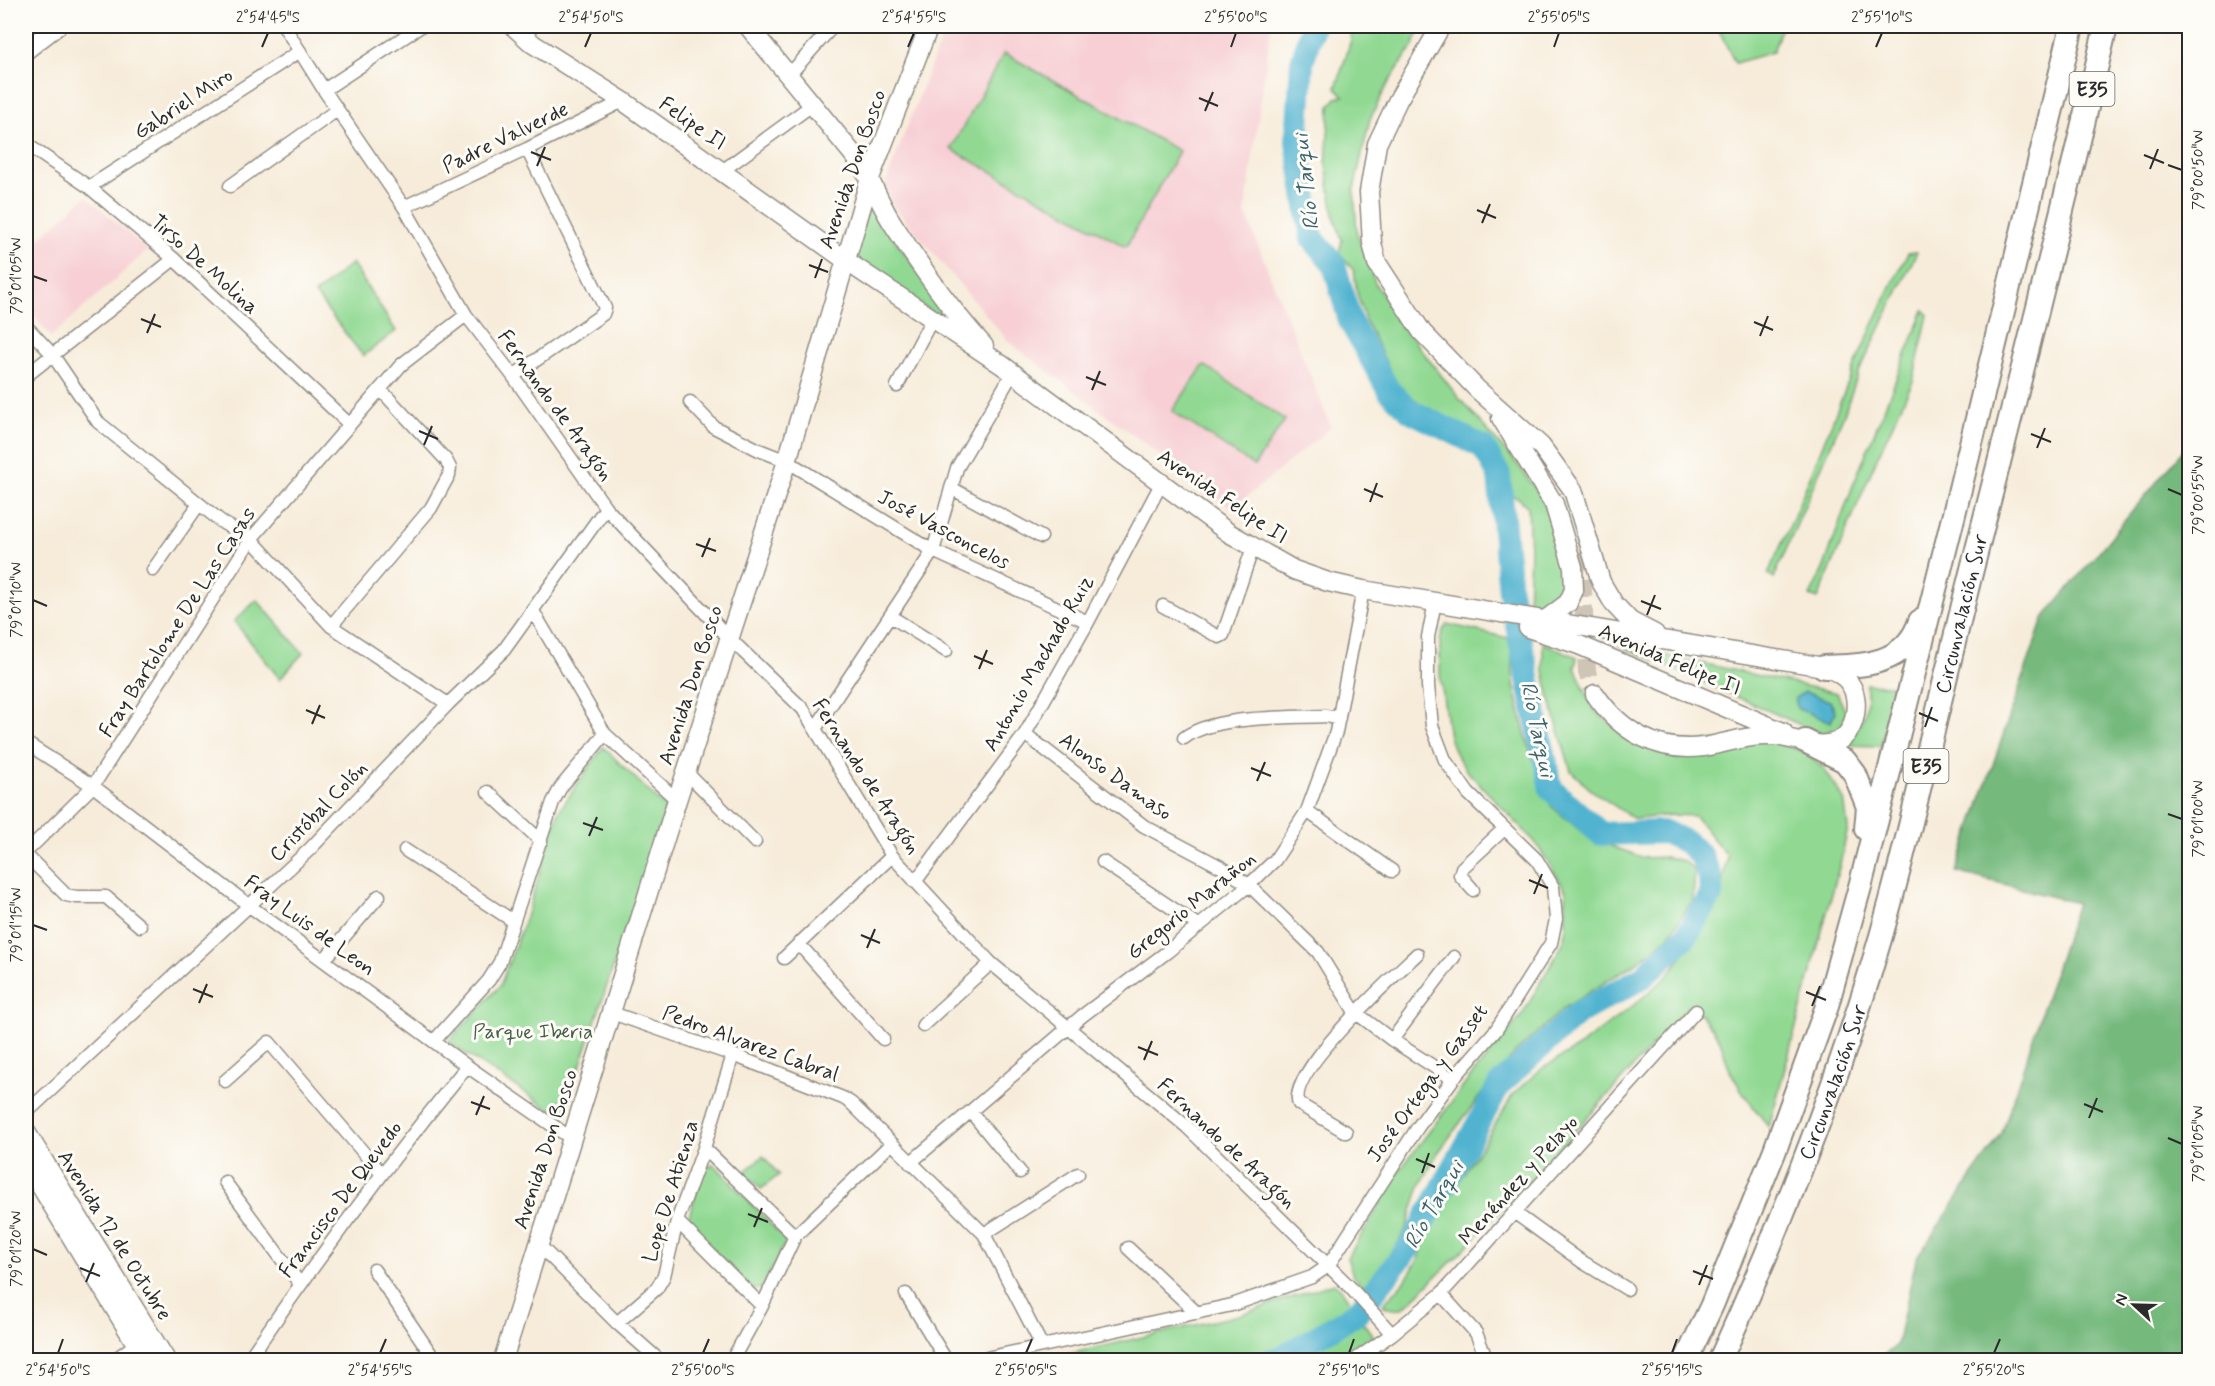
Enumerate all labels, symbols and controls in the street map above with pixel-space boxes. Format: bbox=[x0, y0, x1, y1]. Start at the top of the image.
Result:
text: 2°54'45"S bbox=[236, 8, 300, 28]
text: 2°54'50"S bbox=[558, 8, 624, 28]
text: 2°54'55"S bbox=[882, 8, 946, 28]
text: 2°55'00"S bbox=[1204, 8, 1268, 28]
text: 2°55'05"S bbox=[1528, 8, 1590, 28]
text: 2°55'10"S bbox=[1851, 8, 1913, 28]
street label: Gabriel Miro bbox=[129, 61, 238, 146]
road number: E35 bbox=[2070, 72, 2114, 106]
street label: Avenida Don Bosco bbox=[813, 86, 893, 253]
street label: Felipe II bbox=[653, 90, 732, 157]
street label: Padre Valverde bbox=[438, 95, 573, 181]
water label: Río Tarqui bbox=[1287, 130, 1327, 232]
text: 79°00'50"W bbox=[2189, 130, 2209, 210]
street label: Tirso De Molina bbox=[144, 209, 265, 321]
text: 79°01'05"W bbox=[7, 238, 27, 314]
street label: Fernando de Aragón bbox=[489, 324, 620, 488]
street label: Avenida Felipe II bbox=[1152, 443, 1293, 551]
text: 79°00'55"W bbox=[2189, 455, 2209, 535]
street label: José Vasconcelos bbox=[873, 483, 1014, 576]
street label: Fray Bartolome De Las Casas bbox=[93, 502, 263, 743]
street label: Circunvalación Sur bbox=[1929, 531, 1995, 697]
text: 79°01'10"W bbox=[7, 562, 27, 638]
street label: Antonio Machado Ruiz bbox=[977, 570, 1101, 757]
street label: Avenida Don Bosco bbox=[652, 602, 730, 769]
street label: Avenida Felipe II bbox=[1594, 617, 1745, 702]
water label: Río Tarqui bbox=[1513, 679, 1561, 782]
street label: Fernando de Aragón bbox=[804, 693, 927, 861]
street label: Alonso Damaso bbox=[1053, 726, 1178, 827]
road number: E35 bbox=[1904, 749, 1948, 783]
street label: Cristóbal Colón bbox=[263, 755, 374, 868]
text: 79°01'00"W bbox=[2189, 780, 2209, 858]
street label: Gregorio Marañon bbox=[1121, 845, 1263, 967]
street label: Fray Luis de Leon bbox=[238, 869, 381, 983]
text: 79°01'15"W bbox=[7, 888, 27, 962]
street label: Pedro Alvarez Cabral bbox=[659, 999, 843, 1089]
street label: José Ortega y Gasset bbox=[1361, 999, 1496, 1169]
street label: Circunvalación Sur bbox=[1793, 1001, 1874, 1164]
park label: Parque Iberia bbox=[473, 1018, 593, 1046]
street label: Avenida Don Bosco bbox=[507, 1066, 585, 1233]
street label: Fernando de Aragón bbox=[1149, 1072, 1302, 1217]
text: 79°01'05"W bbox=[2189, 1106, 2209, 1182]
street label: Menéndez y Pelayo bbox=[1453, 1109, 1585, 1252]
street label: Francisco De Quevedo bbox=[272, 1115, 409, 1284]
street label: Lope De Atienza bbox=[636, 1117, 706, 1266]
street label: Avenida 12 de Octubre bbox=[50, 1145, 178, 1326]
water label: Río Tarqui bbox=[1398, 1154, 1472, 1254]
text: 79°01'20"W bbox=[7, 1211, 27, 1287]
north arrow bbox=[2104, 1275, 2164, 1335]
text: N bbox=[2110, 1291, 2133, 1309]
text: 2°54'50"S bbox=[25, 1361, 91, 1381]
text: 2°54'55"S bbox=[348, 1361, 412, 1381]
text: 2°55'00"S bbox=[671, 1361, 735, 1381]
text: 2°55'05"S bbox=[995, 1361, 1057, 1381]
text: 2°55'10"S bbox=[1318, 1361, 1380, 1381]
text: 2°55'15"S bbox=[1641, 1361, 1703, 1381]
text: 2°55'20"S bbox=[1963, 1361, 2025, 1381]

